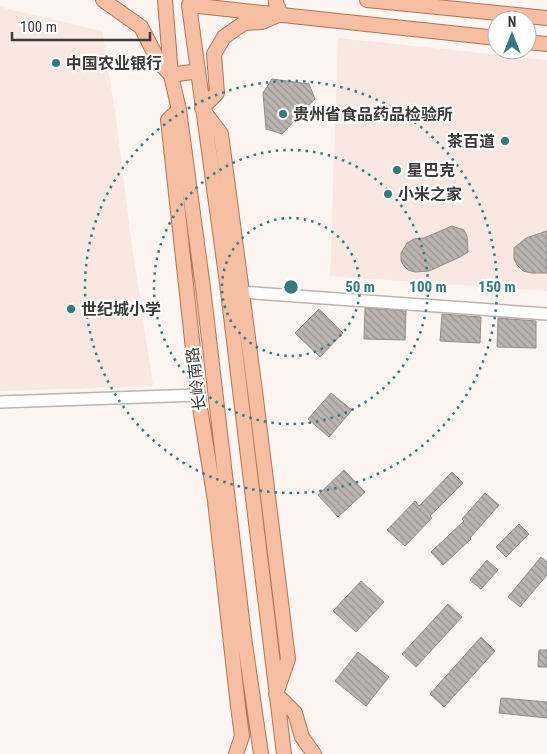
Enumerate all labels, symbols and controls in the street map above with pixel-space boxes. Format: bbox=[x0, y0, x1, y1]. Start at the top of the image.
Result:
scale bar bbox=[12, 10, 150, 42]
north arrow bbox=[487, 10, 537, 60]
text: N bbox=[508, 14, 516, 30]
text: 100 m bbox=[20, 18, 57, 36]
place label: 中国农业银行 bbox=[66, 54, 162, 73]
marker: 中国农业银行 bbox=[50, 57, 62, 69]
place label: 贵州省食品药品检验所 bbox=[293, 105, 453, 124]
marker: 贵州省食品药品检验所 bbox=[277, 108, 289, 120]
place label: 茶百道 bbox=[447, 132, 495, 151]
marker: 茶百道 bbox=[499, 135, 511, 147]
place label: 星巴克 bbox=[407, 161, 455, 180]
marker: 星巴克 bbox=[391, 164, 403, 176]
place label: 小米之家 bbox=[398, 185, 462, 204]
marker: 小米之家 bbox=[382, 188, 394, 200]
centre of rings bbox=[282, 278, 300, 296]
text: 50 m bbox=[345, 278, 375, 296]
text: 100 m bbox=[409, 278, 447, 296]
text: 150 m bbox=[478, 278, 516, 296]
place label: 世纪城小学 bbox=[81, 300, 161, 319]
marker: 世纪城小学 bbox=[65, 303, 77, 315]
street label: 长岭南路 bbox=[183, 346, 209, 412]

